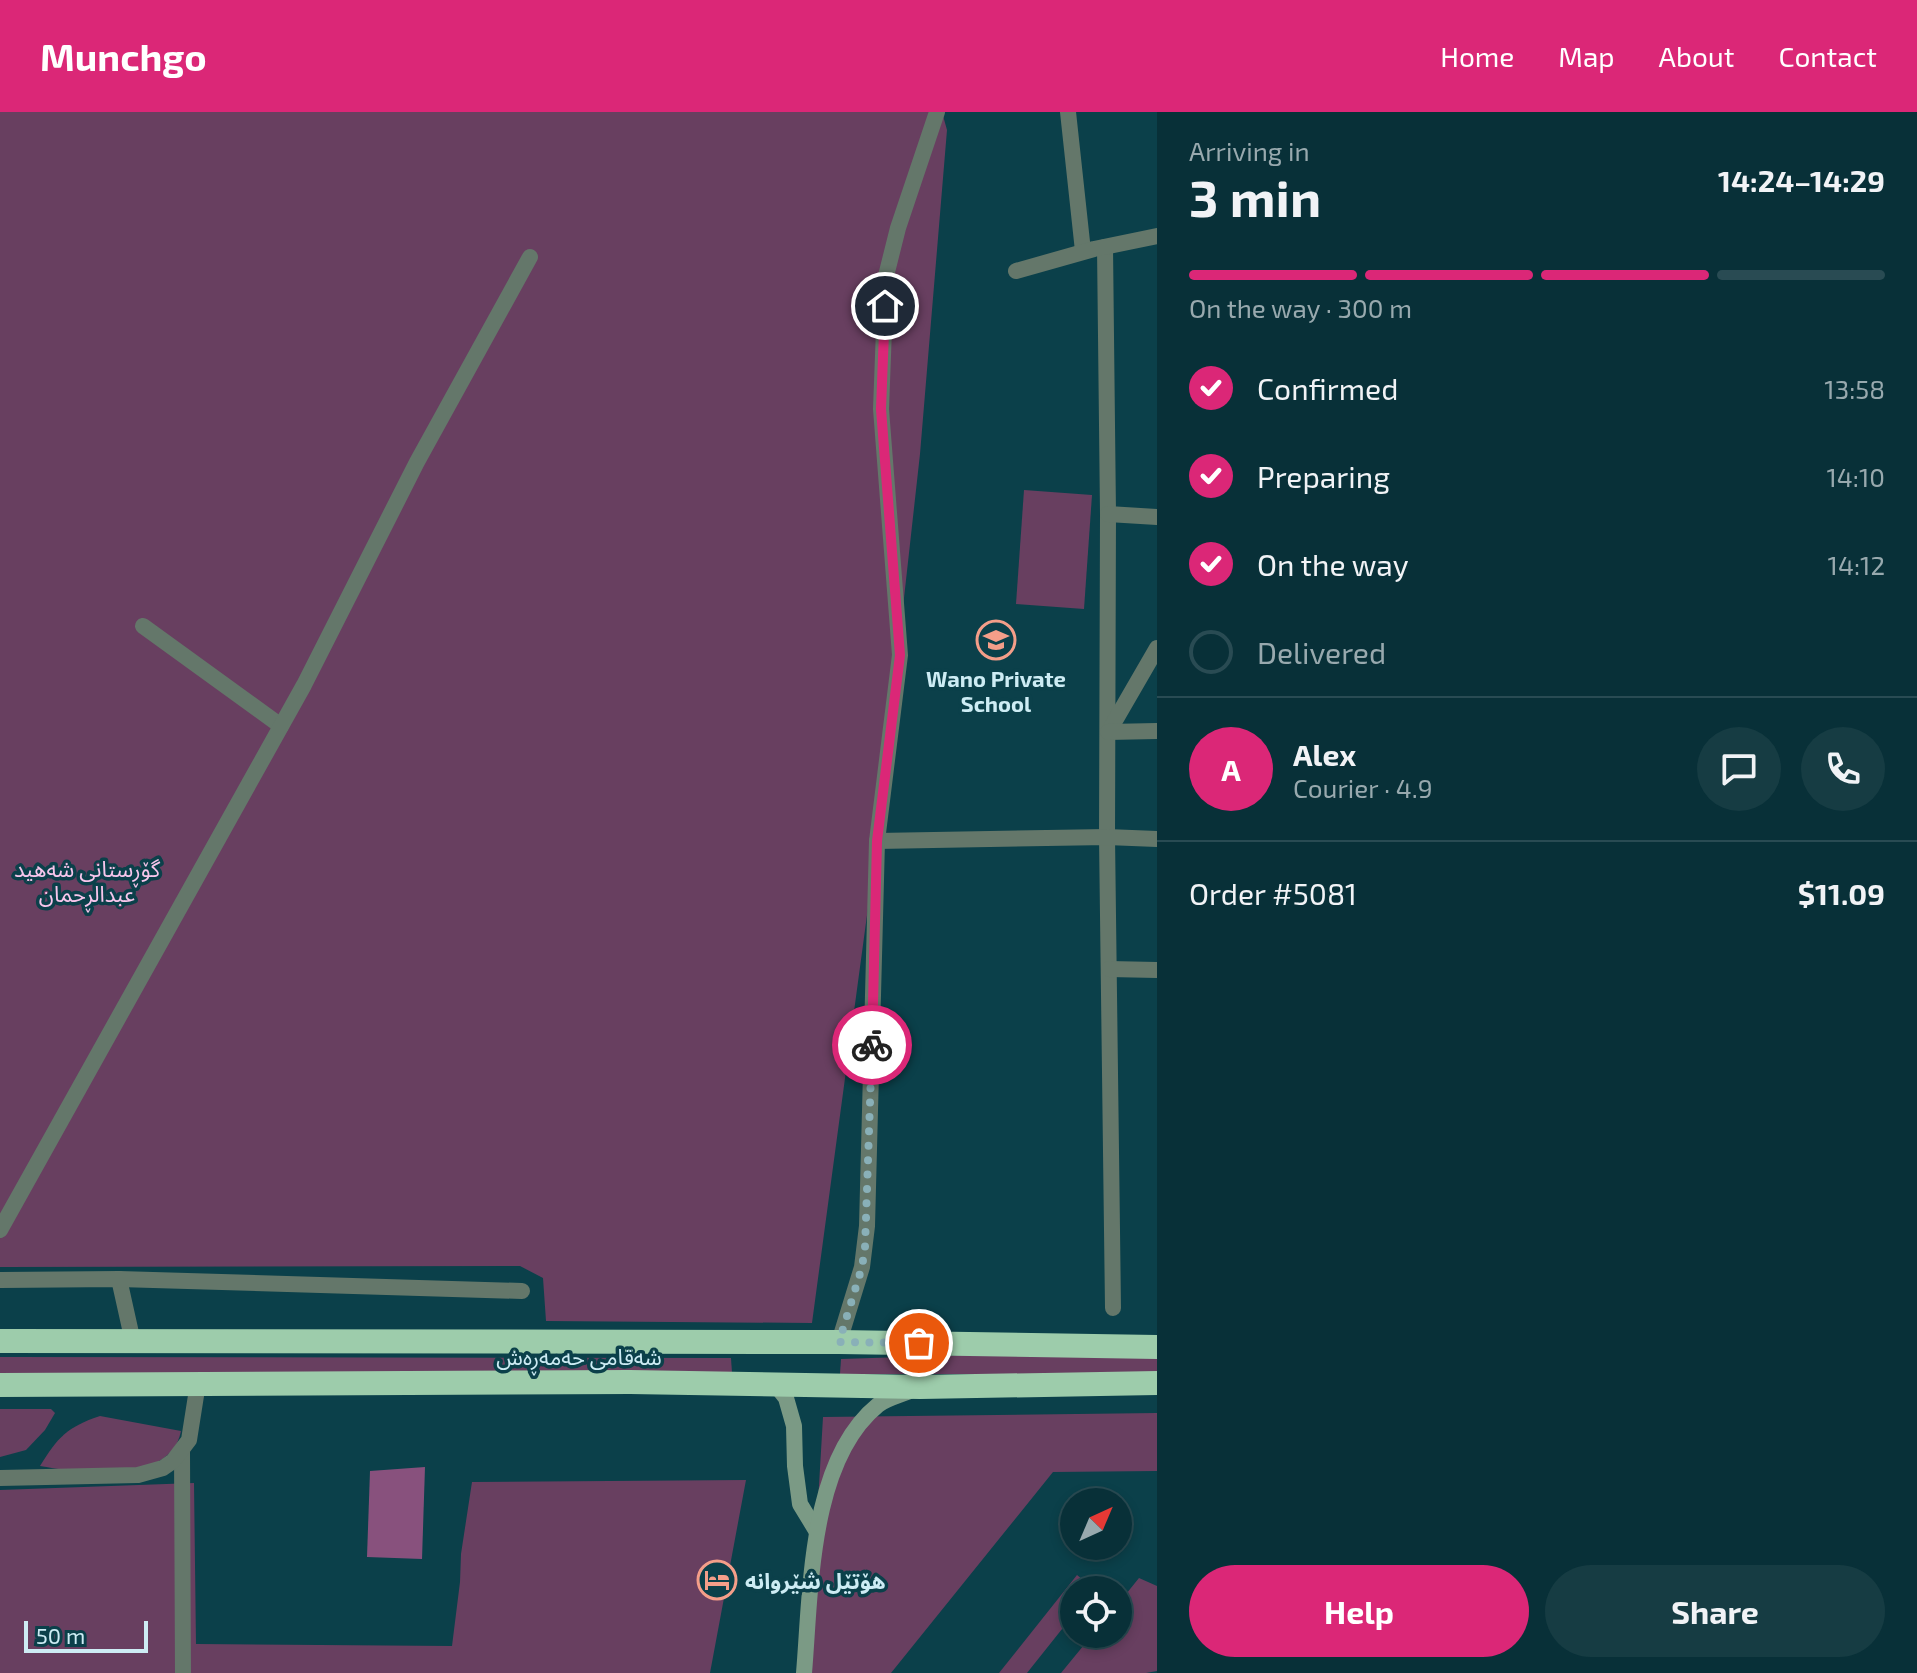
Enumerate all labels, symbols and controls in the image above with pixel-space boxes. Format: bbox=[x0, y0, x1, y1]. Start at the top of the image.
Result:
text: Munchgo bbox=[40, 33, 207, 79]
text: Home bbox=[1440, 39, 1514, 73]
text: Map bbox=[1558, 39, 1615, 73]
text: About bbox=[1659, 39, 1734, 73]
text: Contact bbox=[1778, 39, 1877, 73]
text: Arriving in bbox=[1189, 135, 1310, 166]
text: 14:24–14:29 bbox=[1718, 162, 1885, 198]
text: 3 min bbox=[1189, 165, 1321, 227]
pin bbox=[851, 272, 919, 340]
icon: home bbox=[863, 284, 907, 328]
text: On the way · 300 m bbox=[1189, 292, 1412, 323]
icon: check bbox=[1189, 366, 1233, 410]
text: Confirmed bbox=[1257, 370, 1398, 406]
text: 13:58 bbox=[1824, 373, 1885, 404]
icon: check bbox=[1189, 454, 1233, 498]
text: Preparing bbox=[1257, 458, 1390, 494]
text: 14:10 bbox=[1826, 461, 1885, 492]
icon: check bbox=[1189, 542, 1233, 586]
text: On the way bbox=[1257, 546, 1409, 582]
text: 14:12 bbox=[1828, 549, 1885, 580]
school or university icon: Wano Private School bbox=[975, 619, 1017, 661]
text: Delivered bbox=[1257, 634, 1386, 670]
place label: Wano Private School bbox=[926, 665, 1066, 716]
button: chat bbox=[1697, 727, 1781, 811]
button: phone bbox=[1801, 727, 1885, 811]
text: Alex bbox=[1293, 736, 1356, 772]
text: A bbox=[1221, 751, 1241, 787]
text: Courier · 4.9 bbox=[1293, 772, 1433, 803]
park label: گۆڕستانی شەهید عبدالڕحمان bbox=[14, 855, 161, 913]
text: Order #5081 bbox=[1189, 875, 1357, 911]
text: $11.09 bbox=[1798, 875, 1885, 911]
courier bbox=[832, 1005, 912, 1085]
icon: bike bbox=[850, 1023, 894, 1067]
pin bbox=[885, 1309, 953, 1377]
icon: bag bbox=[897, 1321, 941, 1365]
street label: شەقامی حەمەڕەش bbox=[496, 1343, 662, 1376]
north arrow bbox=[1060, 1488, 1132, 1560]
map controls bbox=[1060, 1488, 1132, 1648]
hotel icon: هۆتێل شێروانە bbox=[696, 1559, 738, 1601]
button: Help bbox=[1189, 1565, 1529, 1657]
button: Share bbox=[1545, 1565, 1885, 1657]
place label: هۆتێل شێروانە bbox=[745, 1567, 886, 1594]
button: locate bbox=[1060, 1576, 1132, 1648]
scale bar bbox=[24, 1617, 148, 1653]
text: 50 m bbox=[36, 1622, 85, 1648]

